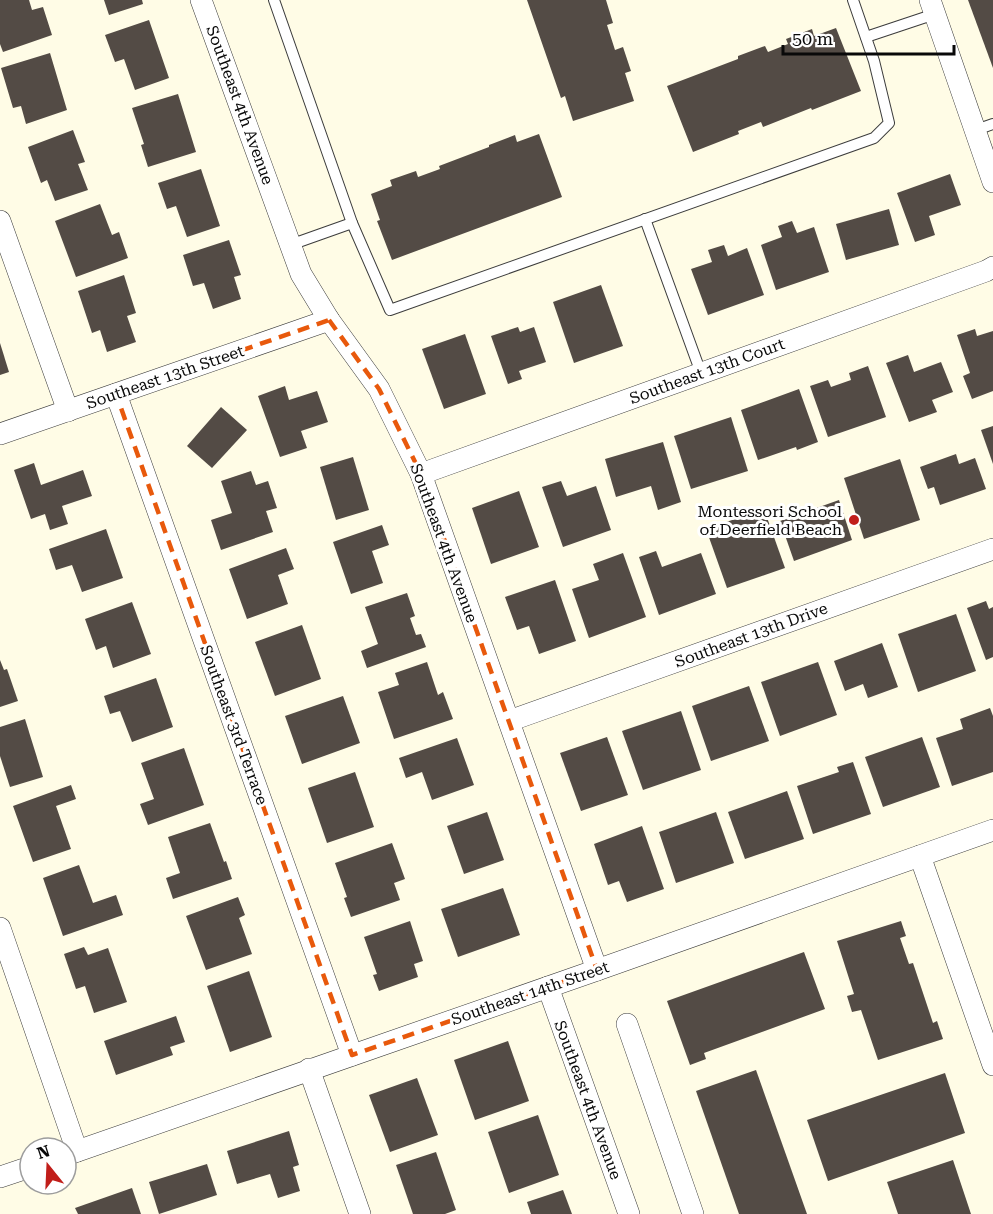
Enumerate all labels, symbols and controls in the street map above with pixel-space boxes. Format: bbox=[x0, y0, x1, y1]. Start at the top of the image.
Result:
scale bar bbox=[783, 18, 954, 56]
street label: Southeast 4th Avenue bbox=[202, 23, 278, 187]
text: 50 m bbox=[792, 28, 833, 49]
street label: Southeast 13th Court bbox=[627, 334, 787, 408]
street label: Southeast 13th Street bbox=[84, 341, 246, 413]
street label: Southeast 4th Avenue bbox=[406, 461, 482, 625]
place label: Montessori School of Deerfield Beach bbox=[698, 502, 842, 539]
marker: Montessori School of Deerfield Beach bbox=[847, 513, 861, 527]
street label: Southeast 13th Drive bbox=[672, 598, 830, 672]
street label: Southeast 3rd Terrace bbox=[196, 642, 272, 808]
street label: Southeast 14th Street bbox=[449, 957, 611, 1029]
street label: Southeast 4th Avenue bbox=[550, 1018, 626, 1182]
north arrow bbox=[18, 1136, 78, 1196]
text: N bbox=[35, 1141, 52, 1163]

